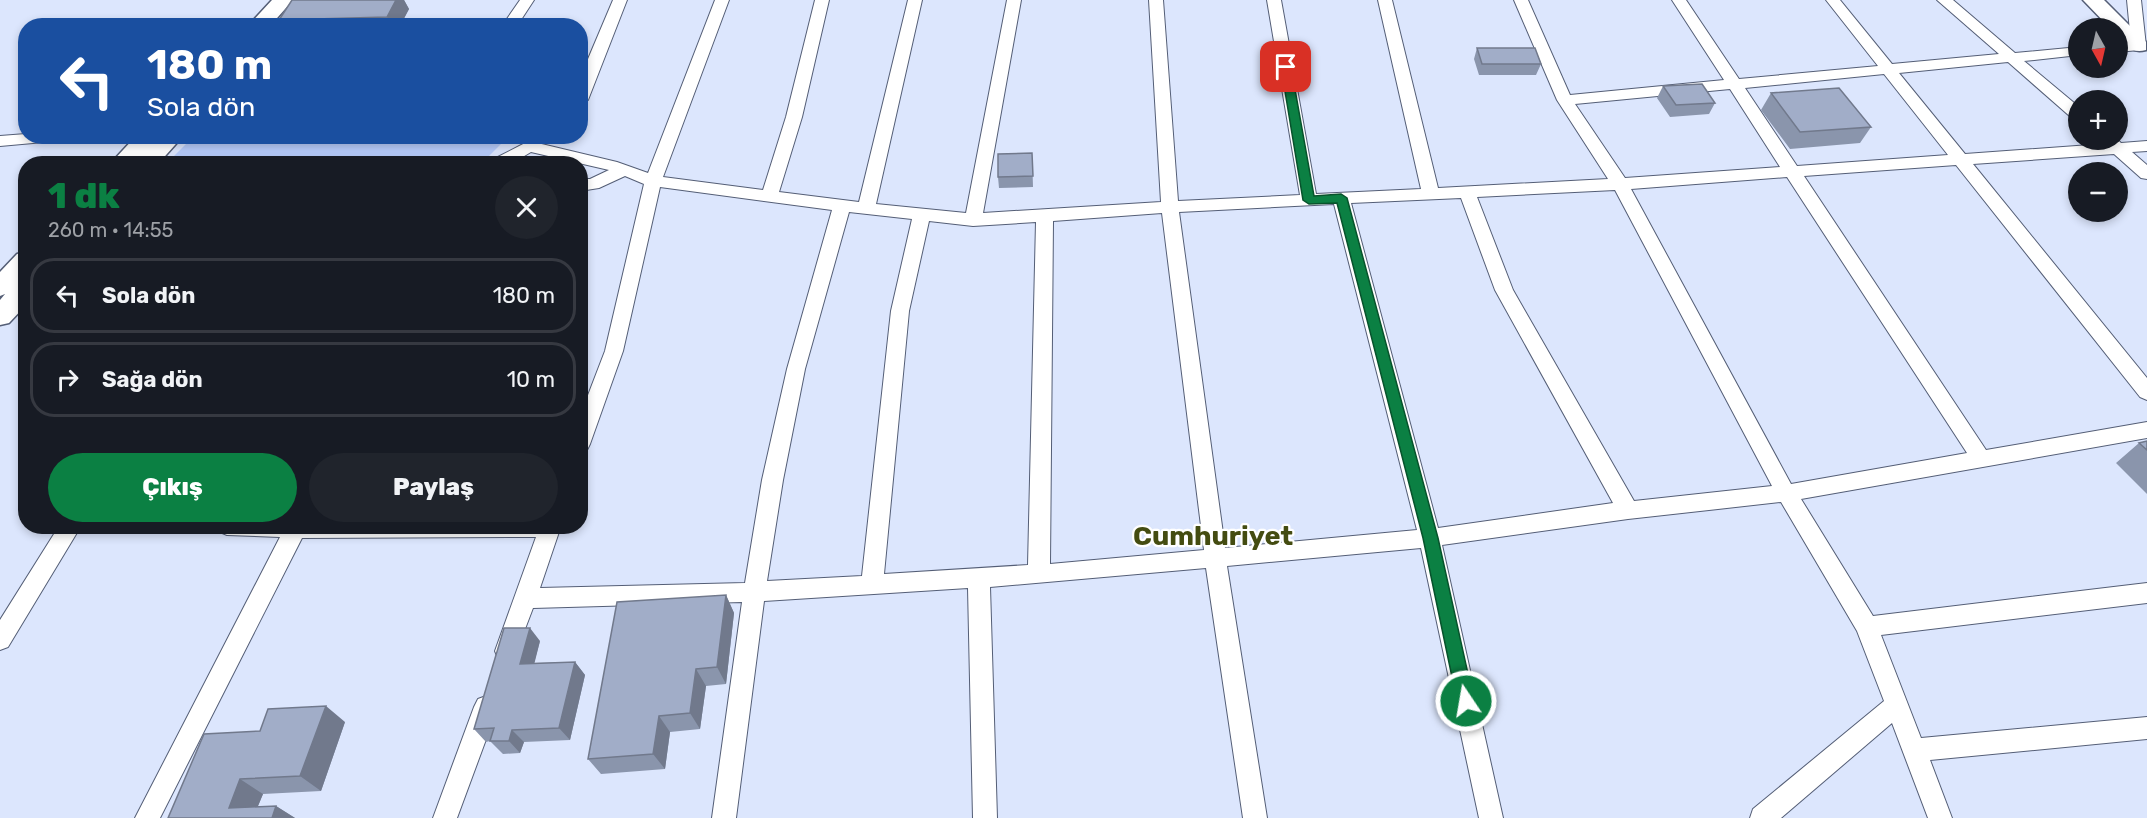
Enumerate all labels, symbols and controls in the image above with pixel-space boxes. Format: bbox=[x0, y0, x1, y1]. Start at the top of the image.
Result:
north arrow bbox=[2068, 18, 2128, 78]
map controls bbox=[2068, 18, 2128, 222]
text: 180 m bbox=[147, 40, 272, 90]
pin bbox=[1260, 41, 1311, 92]
icon: left bbox=[48, 42, 126, 120]
icon: arrive bbox=[1269, 50, 1302, 83]
button: + bbox=[2068, 90, 2128, 150]
text: Sola dön bbox=[147, 91, 255, 123]
button: − bbox=[2068, 162, 2128, 222]
text: 1 dk bbox=[48, 174, 120, 217]
button: close bbox=[495, 176, 558, 239]
text: 260 m · 14:55 bbox=[48, 218, 173, 242]
icon: left bbox=[51, 279, 84, 312]
text: Sola dön bbox=[102, 282, 195, 309]
text: 180 m bbox=[493, 282, 555, 309]
icon: right bbox=[51, 363, 84, 396]
text: Sağa dön bbox=[102, 366, 203, 393]
text: 10 m bbox=[507, 366, 555, 393]
button: Çıkış bbox=[48, 453, 297, 522]
button: Paylaş bbox=[309, 453, 558, 522]
district label: Cumhuriyet bbox=[1133, 520, 1293, 552]
position arrow bbox=[1434, 669, 1498, 733]

